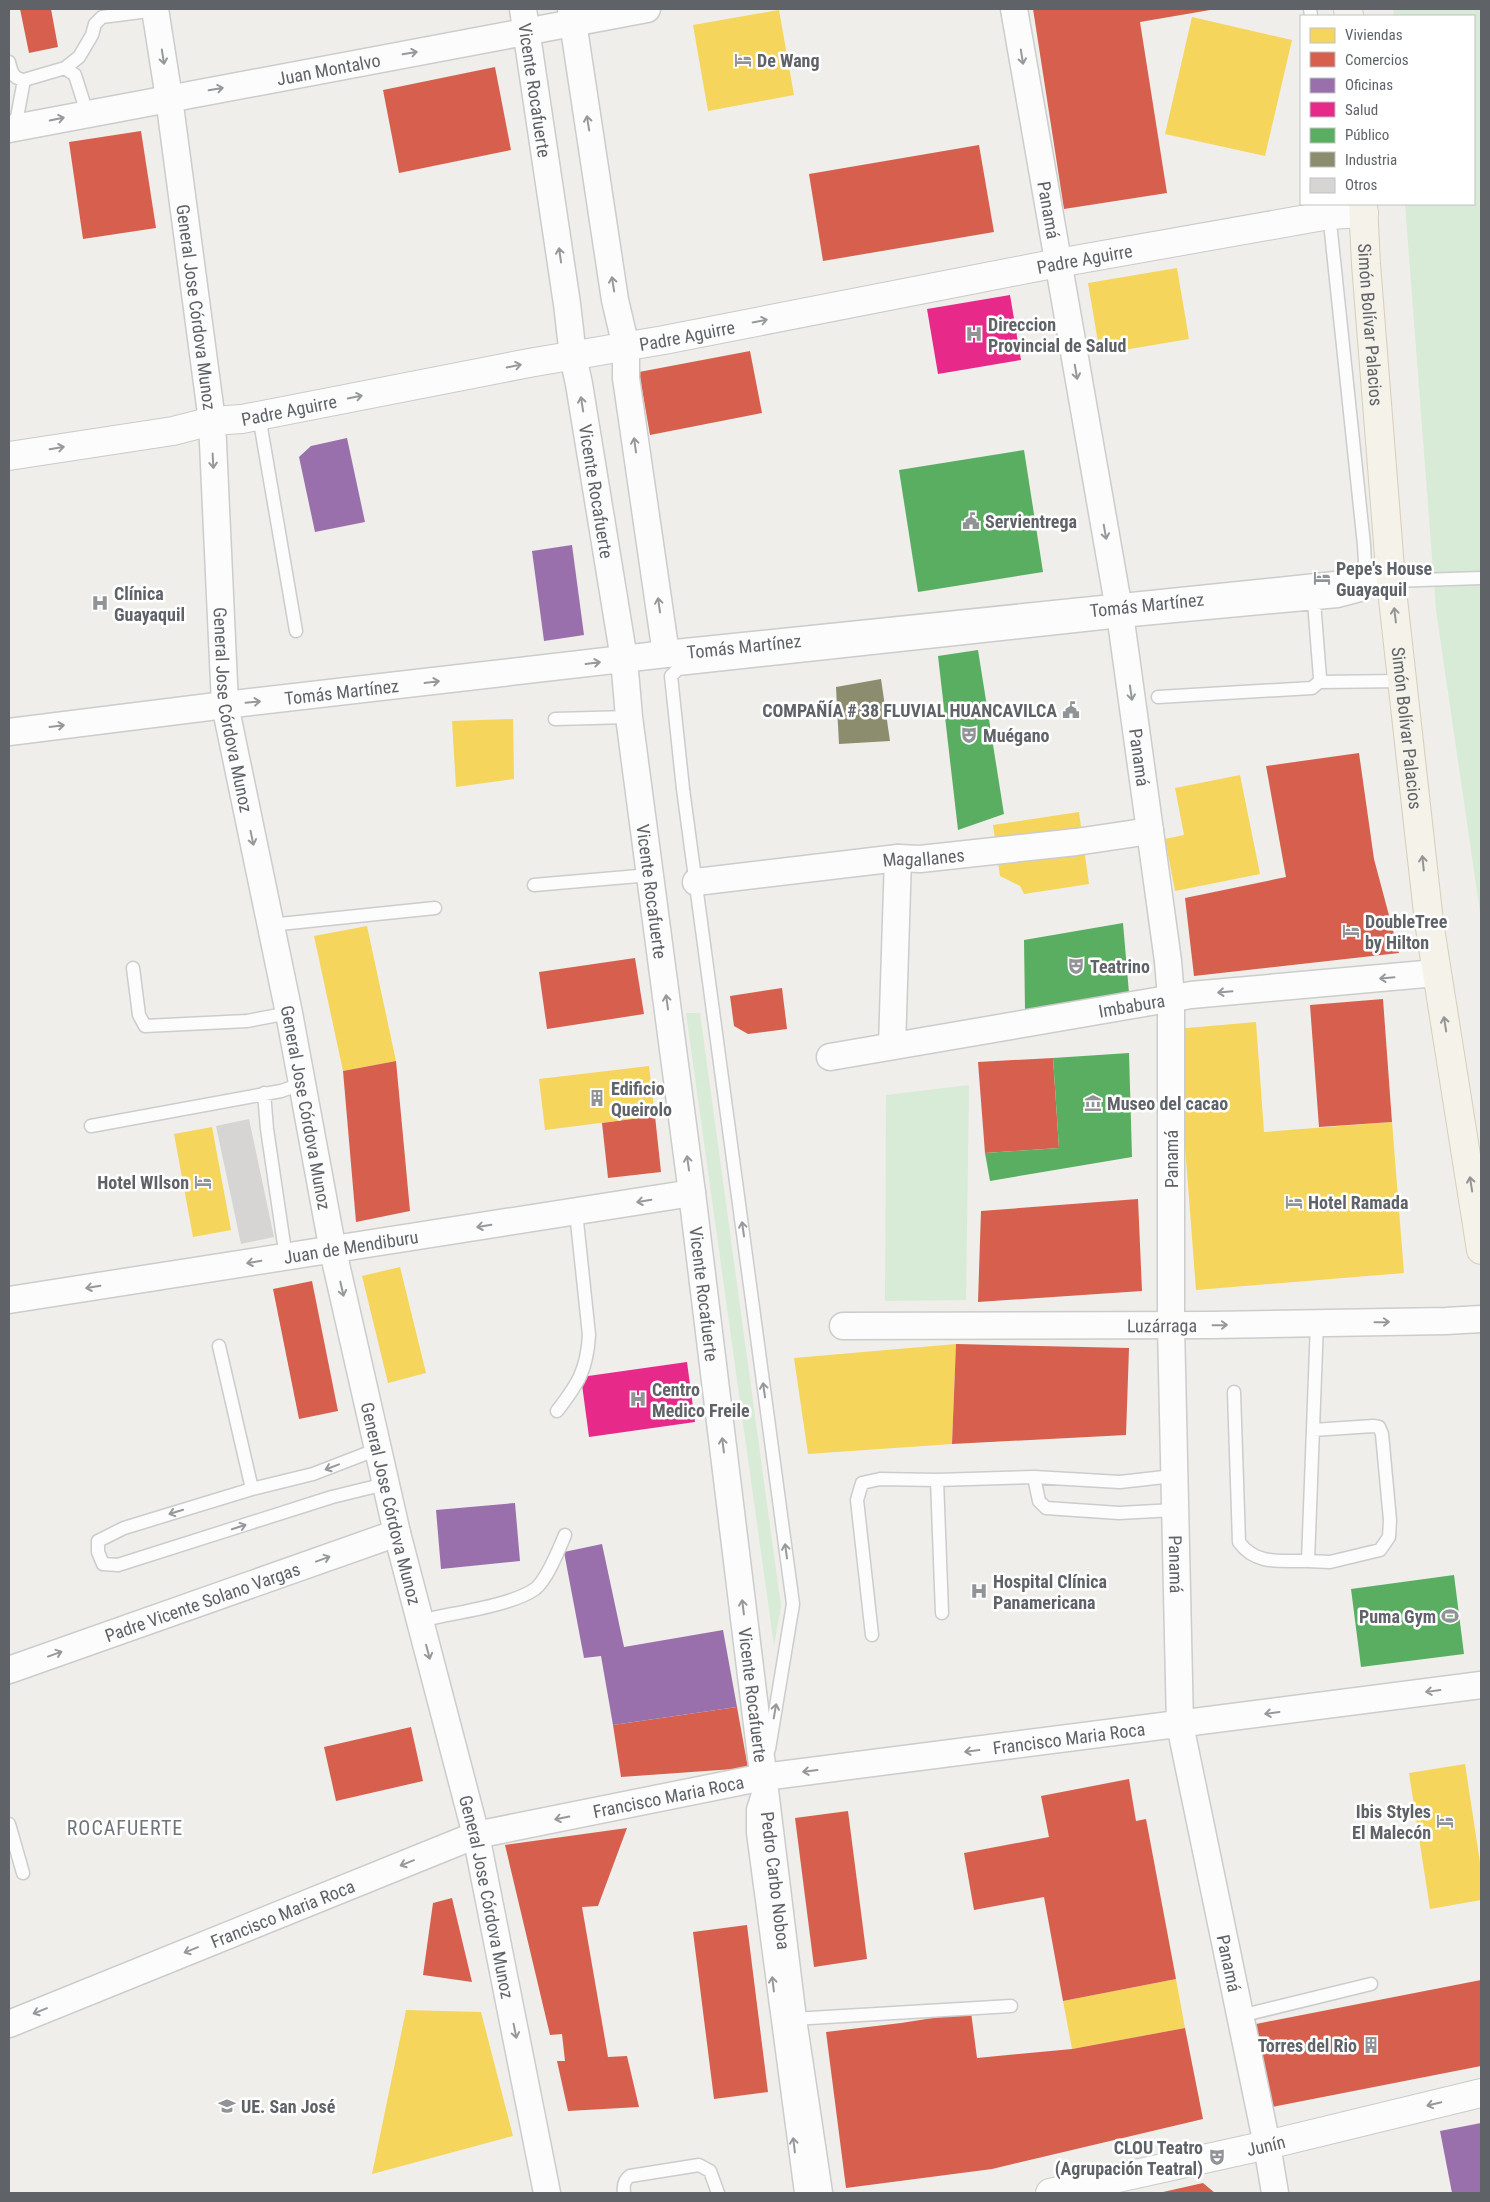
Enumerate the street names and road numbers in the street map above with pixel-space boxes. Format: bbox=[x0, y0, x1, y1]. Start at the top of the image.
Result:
street label: Vicente Rocafuerte bbox=[515, 21, 555, 159]
street label: Juan Montalvo bbox=[275, 49, 382, 89]
street label: Panamá bbox=[1034, 180, 1064, 240]
street label: General Jose Córdova Munoz bbox=[173, 203, 221, 411]
street label: Padre Aguirre bbox=[1035, 240, 1134, 277]
street label: Simón Bolívar Palacios bbox=[1354, 243, 1388, 407]
street label: Padre Aguirre bbox=[638, 316, 736, 355]
street label: Padre Aguirre bbox=[239, 390, 338, 429]
street label: Vicente Rocafuerte bbox=[575, 423, 618, 560]
street label: Tomás Martínez bbox=[1089, 588, 1205, 621]
street label: General Jose Córdova Munoz bbox=[210, 607, 258, 814]
street label: Tomás Martínez bbox=[686, 630, 802, 662]
street label: Simón Bolívar Palacios bbox=[1388, 646, 1427, 810]
street label: Tomás Martínez bbox=[283, 674, 400, 709]
street label: Panamá bbox=[1125, 727, 1154, 788]
street label: Vicente Rocafuerte bbox=[633, 823, 671, 960]
street label: Magallanes bbox=[881, 844, 965, 870]
street label: Imbabura bbox=[1097, 989, 1166, 1021]
street label: General Jose Córdova Munoz bbox=[277, 1003, 336, 1212]
street label: Panamá bbox=[1161, 1130, 1182, 1188]
street label: Vicente Rocafuerte bbox=[686, 1225, 723, 1363]
street label: Juan de Mendiburu bbox=[282, 1226, 420, 1267]
street label: Luzárraga bbox=[1127, 1315, 1197, 1336]
street label: General Jose Córdova Munoz bbox=[357, 1400, 426, 1607]
street label: Panamá bbox=[1165, 1535, 1188, 1594]
street label: Padre Vicente Solano Vargas bbox=[102, 1558, 303, 1646]
street label: Vicente Rocafuerte bbox=[735, 1626, 772, 1764]
street label: Francisco Maria Roca bbox=[992, 1718, 1146, 1758]
street label: Francisco Maria Roca bbox=[591, 1771, 746, 1822]
street label: General Jose Córdova Munoz bbox=[455, 1793, 519, 2000]
street label: Pedro Carbo Noboa bbox=[757, 1810, 795, 1951]
street label: Francisco Maria Roca bbox=[207, 1875, 357, 1952]
street label: Panamá bbox=[1213, 1933, 1246, 1994]
street label: Junín bbox=[1244, 2130, 1287, 2160]

